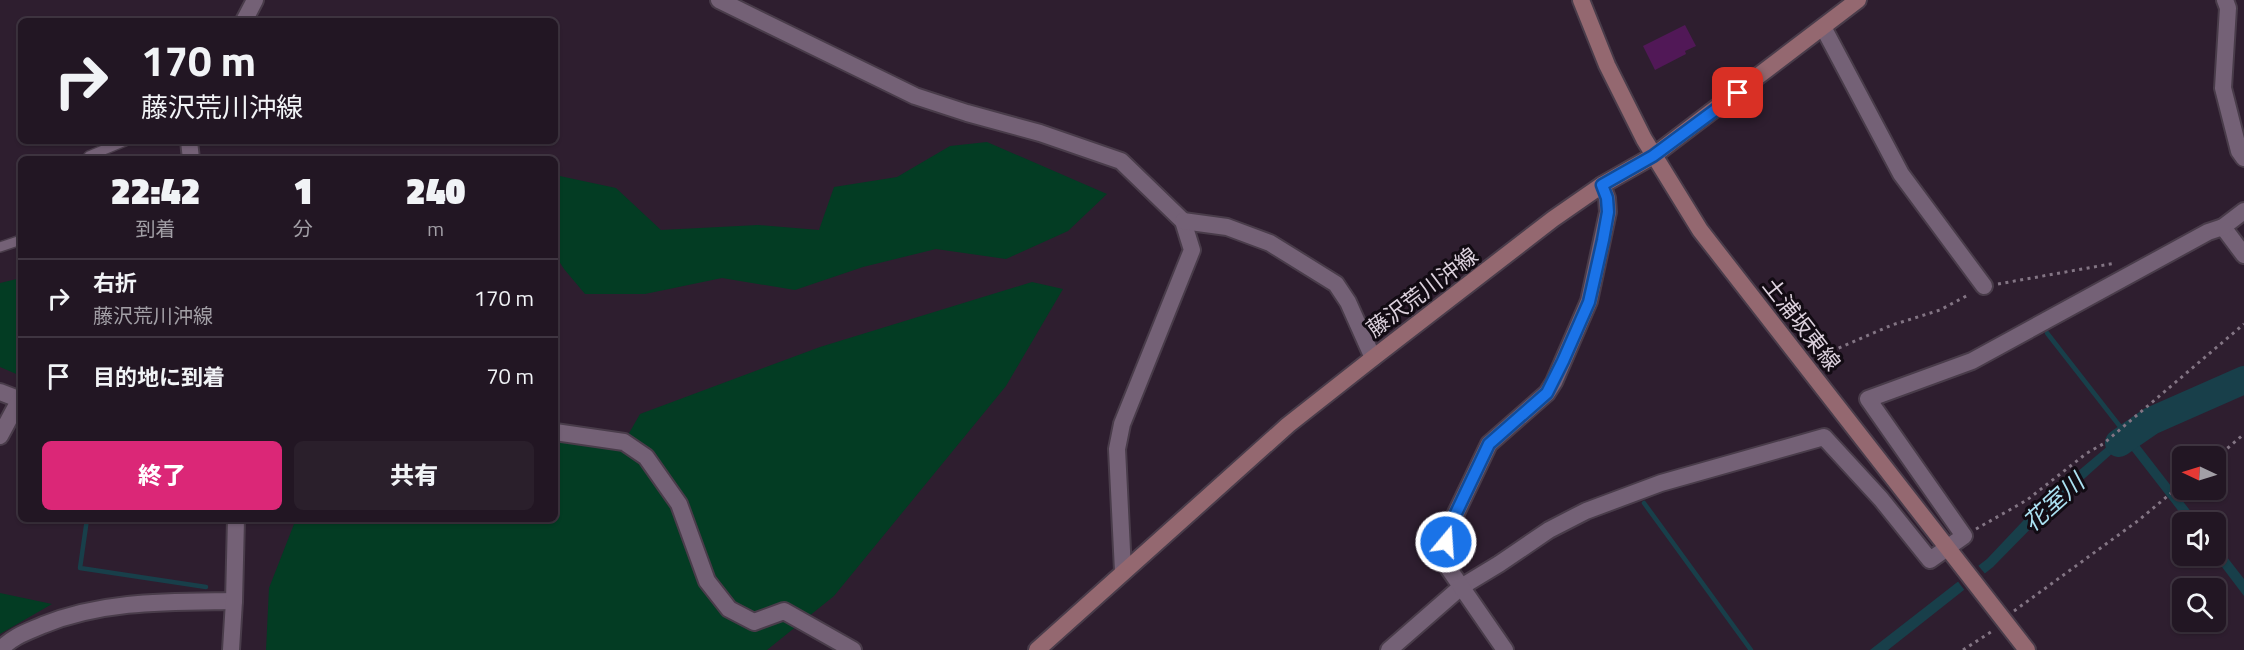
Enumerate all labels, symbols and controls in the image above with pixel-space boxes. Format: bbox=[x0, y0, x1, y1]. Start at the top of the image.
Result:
text: 170 m bbox=[141, 28, 256, 92]
icon: right bbox=[42, 42, 120, 120]
pin bbox=[1712, 67, 1763, 118]
icon: arrive bbox=[1721, 76, 1754, 109]
text: 藤沢荒川沖線 bbox=[141, 86, 303, 127]
text: 22:42 bbox=[111, 163, 200, 218]
text: 1 bbox=[293, 163, 313, 218]
text: 240 bbox=[406, 163, 465, 218]
text: 到着 bbox=[136, 213, 176, 244]
text: 分 bbox=[293, 213, 313, 244]
text: m bbox=[427, 213, 444, 244]
street label: 藤沢荒川沖線 bbox=[1359, 239, 1485, 345]
text: 右折 bbox=[93, 266, 137, 300]
street label: 土浦坂東線 bbox=[1755, 270, 1849, 378]
text: 170 m bbox=[474, 281, 534, 315]
icon: right bbox=[42, 282, 75, 315]
text: 藤沢荒川沖線 bbox=[93, 300, 213, 331]
text: 70 m bbox=[486, 359, 534, 393]
icon: arrive bbox=[42, 360, 75, 393]
text: 目的地に到着 bbox=[93, 360, 225, 394]
button: 終了 bbox=[42, 441, 282, 510]
button: 共有 bbox=[294, 441, 534, 510]
north arrow bbox=[2172, 446, 2226, 500]
map controls bbox=[2172, 446, 2226, 632]
water label: 花室川 bbox=[2014, 463, 2094, 539]
position arrow bbox=[1414, 510, 1478, 574]
button: sound bbox=[2172, 512, 2226, 566]
button: search bbox=[2172, 578, 2226, 632]

